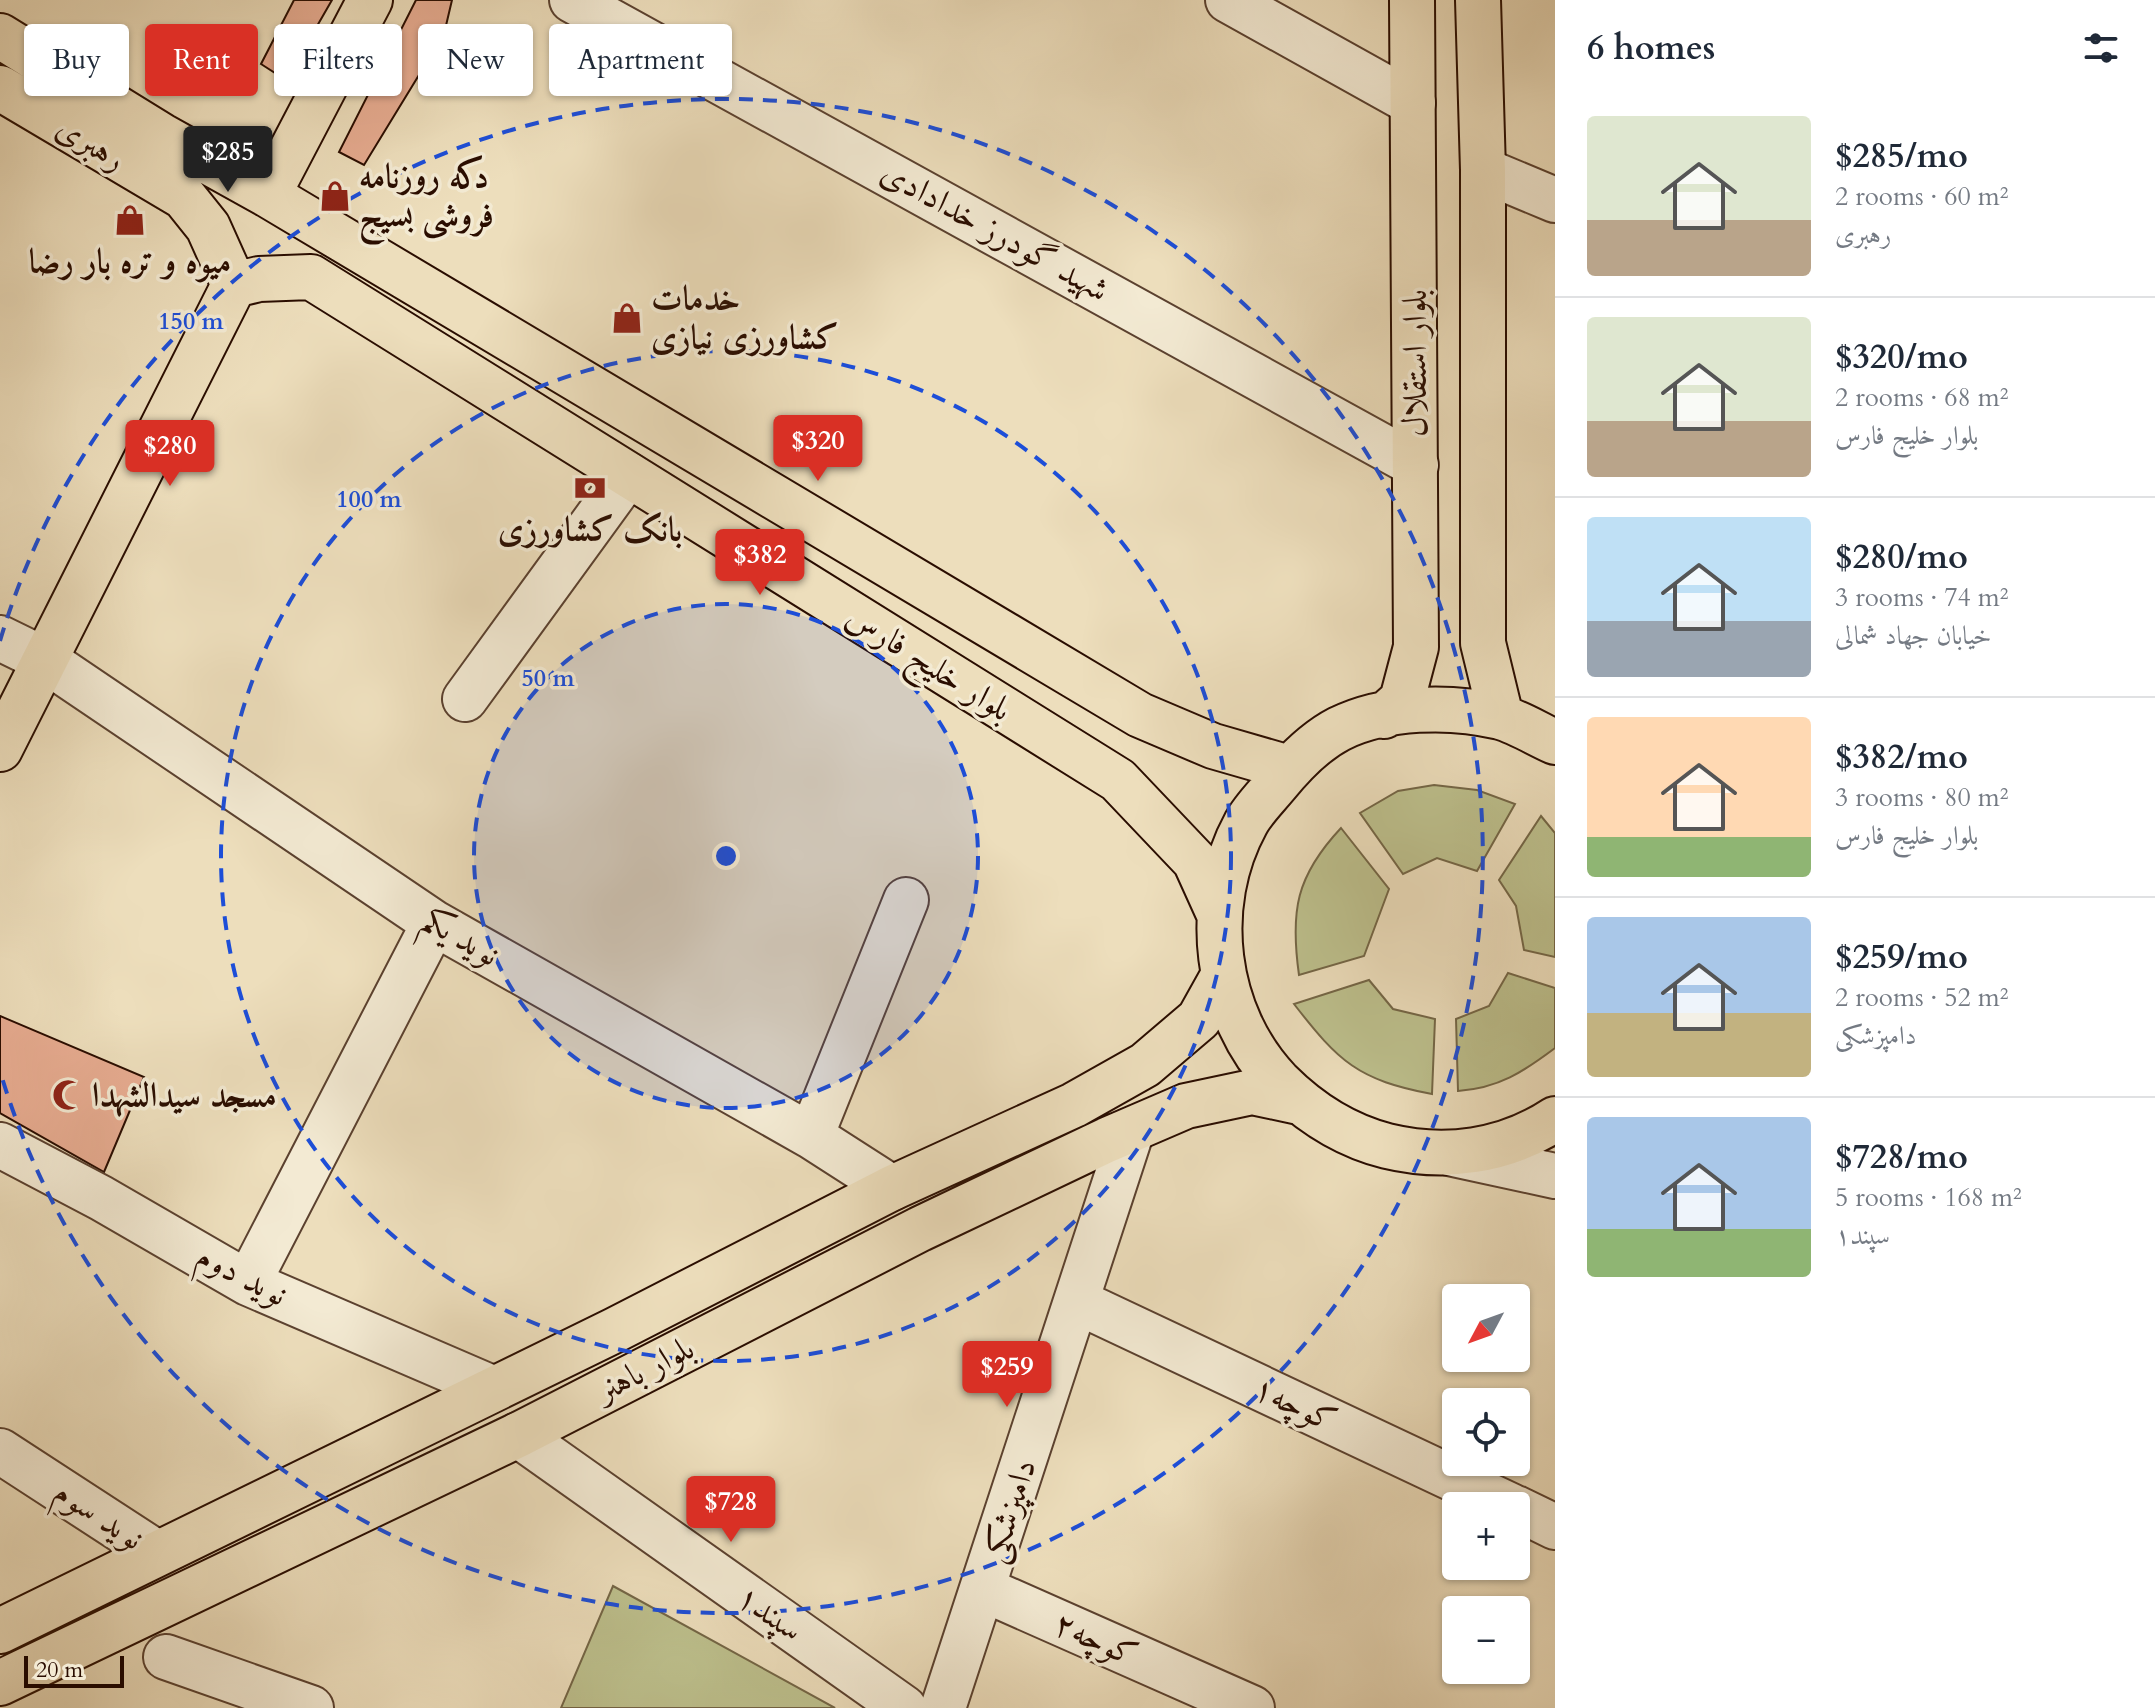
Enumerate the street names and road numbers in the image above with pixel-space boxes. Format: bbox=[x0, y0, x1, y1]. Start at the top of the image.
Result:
street label: رهبری bbox=[48, 104, 134, 182]
street label: شهید گودرز خدادادی bbox=[873, 149, 1117, 313]
street label: بلوار استقلال bbox=[1392, 289, 1438, 437]
street label: بلوار خلیج فارس bbox=[834, 594, 1021, 738]
street label: نوید یکم bbox=[410, 897, 508, 984]
street label: نوید دوم bbox=[186, 1233, 295, 1323]
street label: بلوار باهنر bbox=[585, 1325, 702, 1415]
street label: کوچه۱ bbox=[1246, 1365, 1344, 1443]
street label: دامپزشکی bbox=[971, 1453, 1047, 1569]
street label: نوید سوم bbox=[42, 1469, 153, 1566]
street label: سپند۱ bbox=[727, 1574, 813, 1652]
street label: کوچه۲ bbox=[1047, 1600, 1145, 1678]

